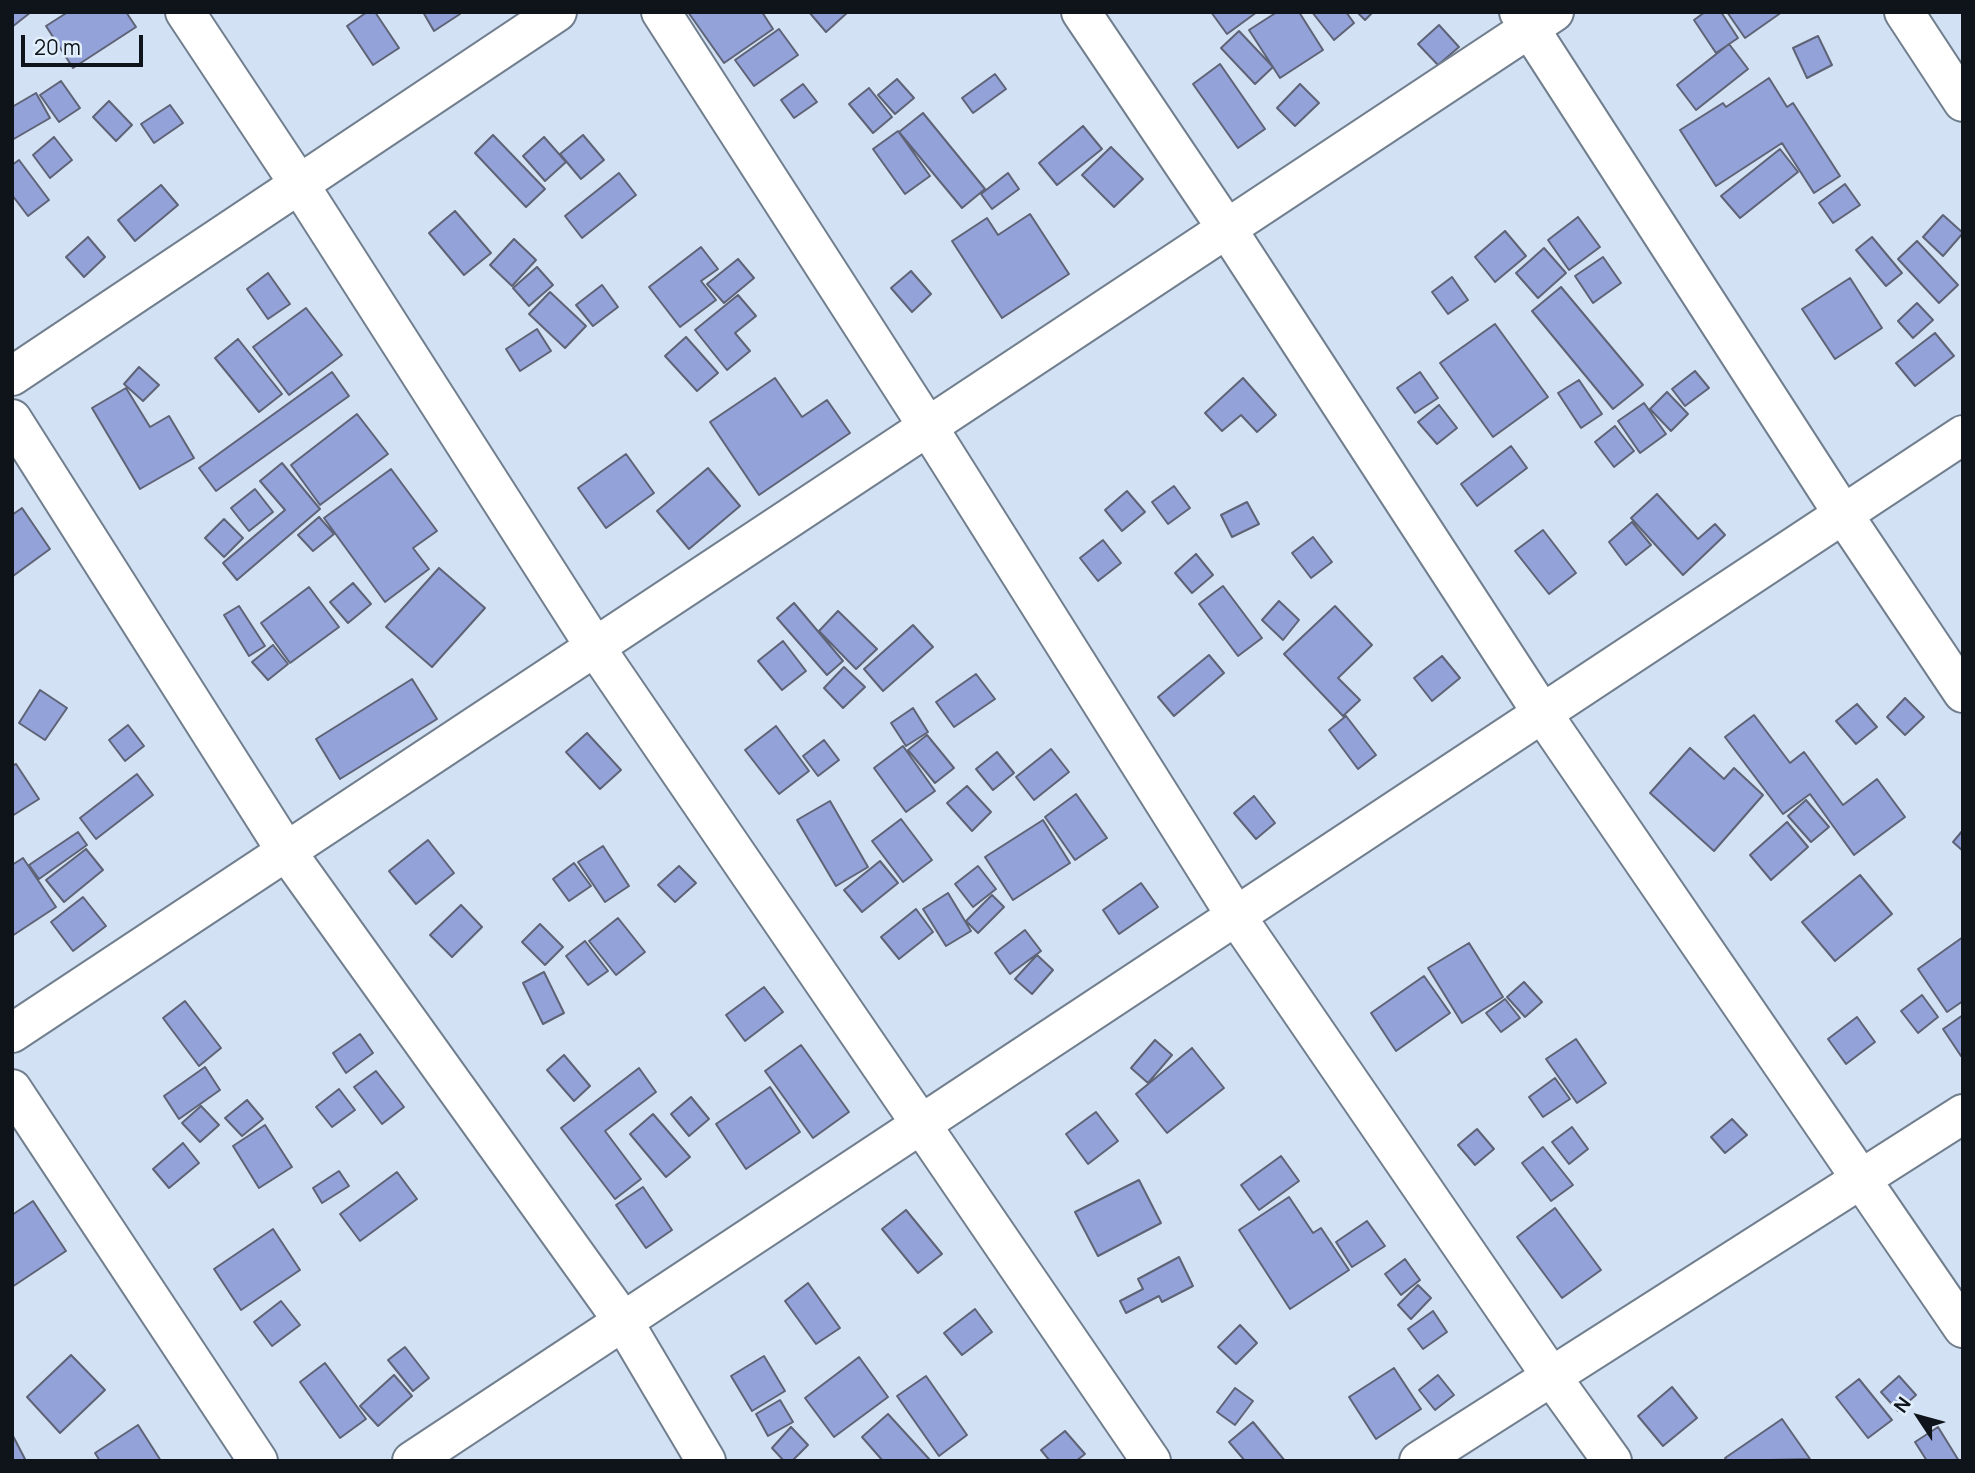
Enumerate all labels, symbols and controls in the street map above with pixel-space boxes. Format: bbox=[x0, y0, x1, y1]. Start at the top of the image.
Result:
scale bar bbox=[24, 21, 147, 65]
text: 20 m bbox=[34, 33, 81, 61]
north arrow bbox=[1884, 1382, 1954, 1452]
text: N bbox=[1887, 1391, 1917, 1418]

